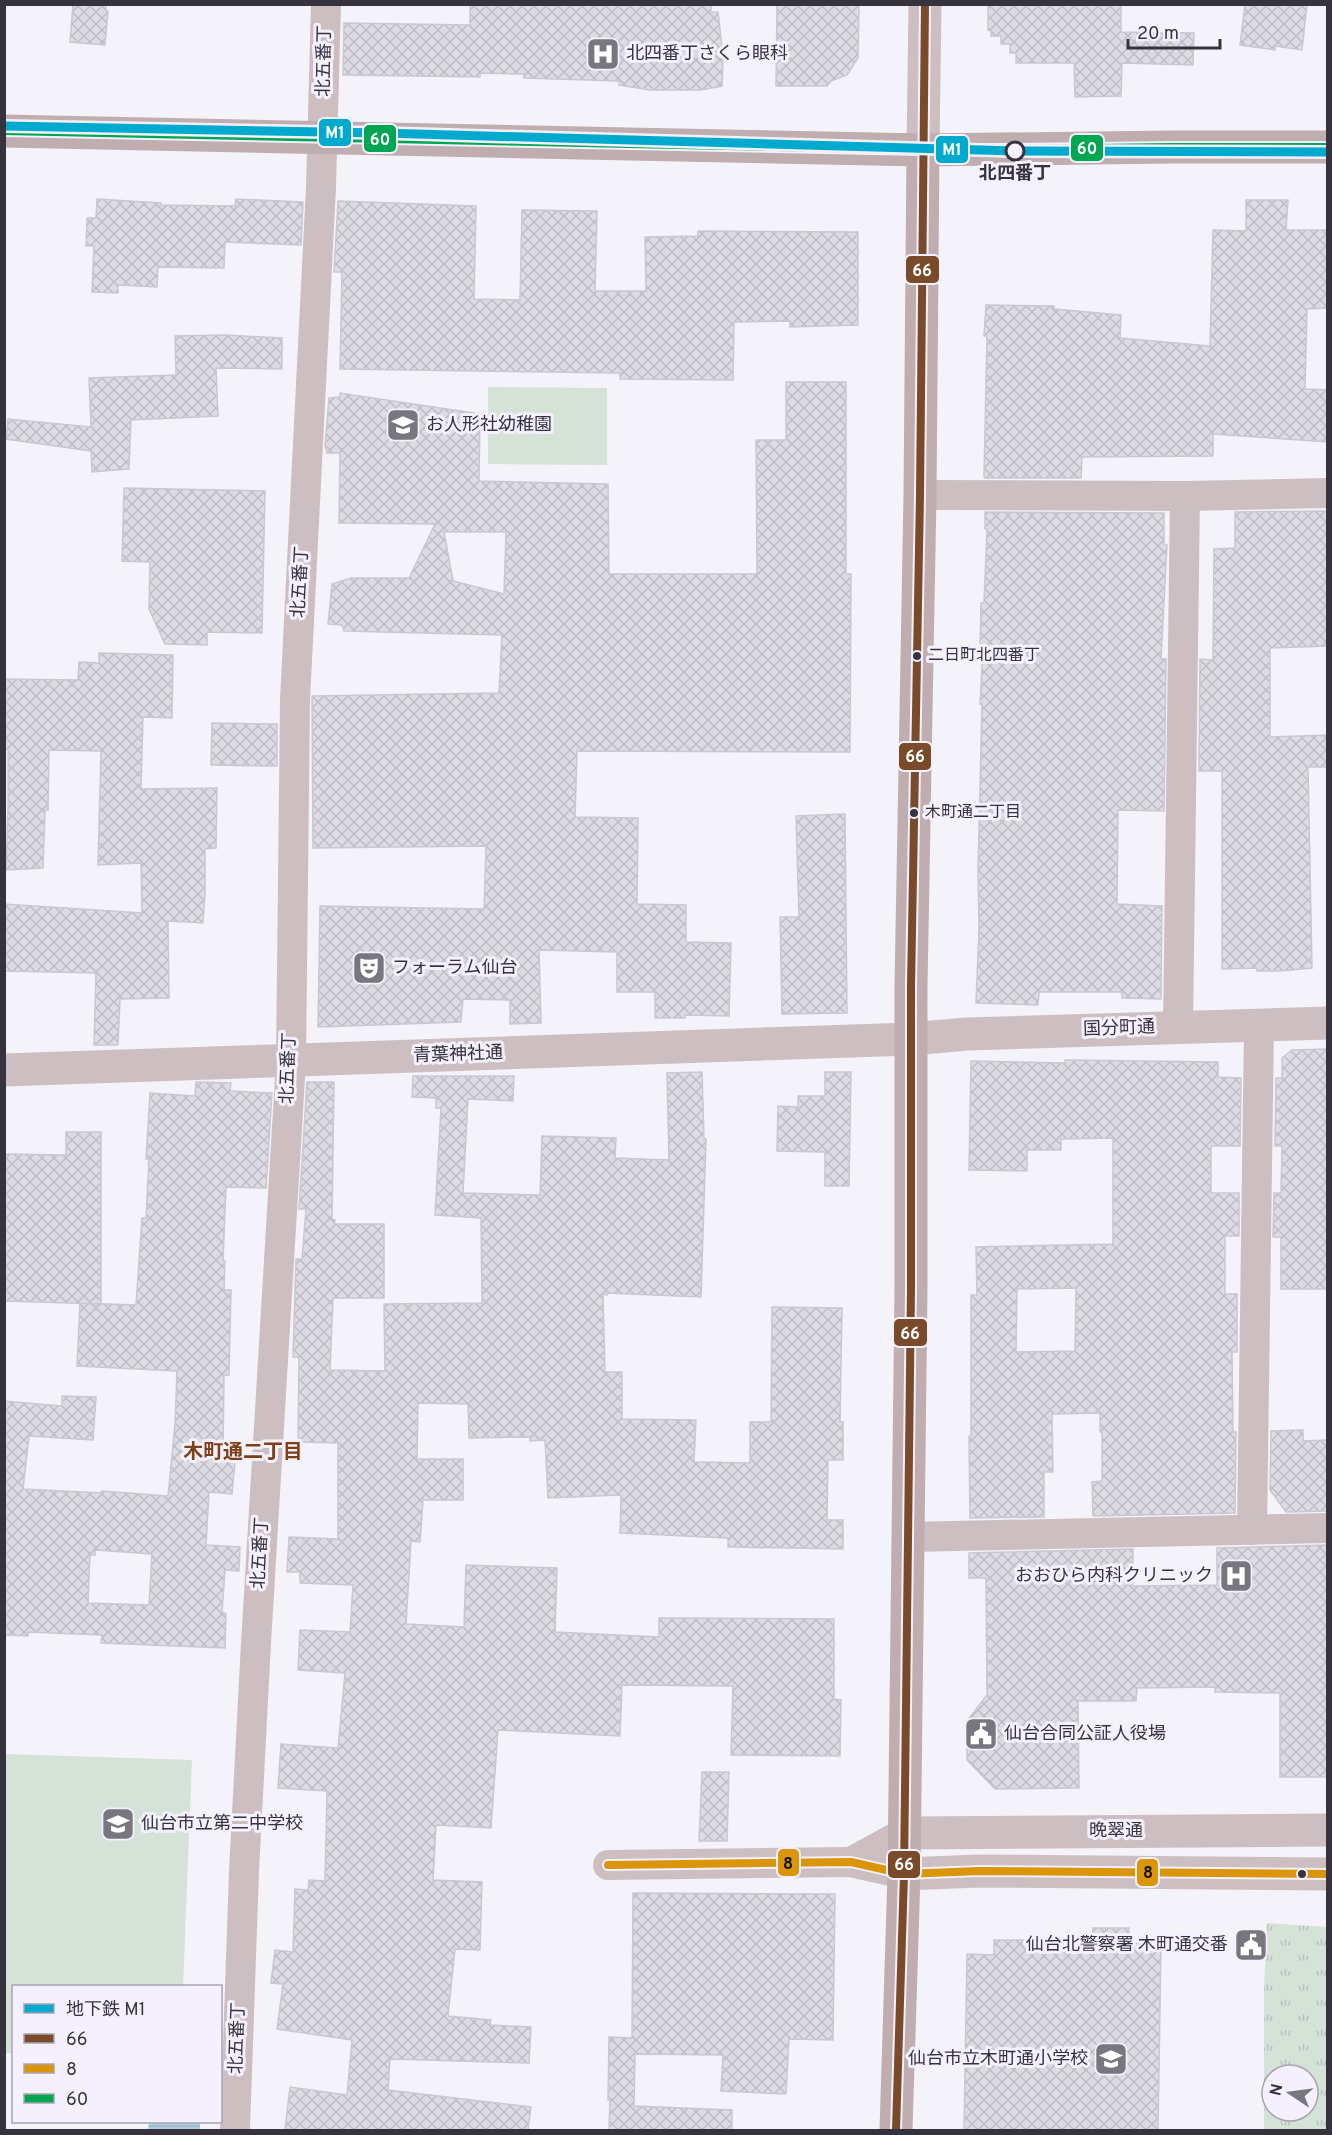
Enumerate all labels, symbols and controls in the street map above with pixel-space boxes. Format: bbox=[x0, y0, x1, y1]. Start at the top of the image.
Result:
scale bar bbox=[1128, 12, 1220, 50]
text: 20 m bbox=[1137, 23, 1179, 46]
street label: 北五番丁 bbox=[313, 25, 337, 97]
hospital icon: 北四番丁さくら眼科 bbox=[585, 36, 621, 72]
place label: 北四番丁さくら眼科 bbox=[626, 43, 788, 66]
line badge: M1 bbox=[318, 118, 352, 147]
text: M1 bbox=[325, 124, 345, 144]
line badge: 60 bbox=[363, 124, 397, 153]
text: 60 bbox=[370, 131, 390, 151]
line badge: 60 bbox=[1070, 134, 1104, 162]
line badge: M1 bbox=[935, 135, 969, 164]
text: 60 bbox=[1077, 140, 1097, 160]
text: M1 bbox=[942, 141, 962, 161]
marker: 北四番丁 bbox=[1005, 141, 1025, 161]
place label: 北四番丁 bbox=[979, 163, 1051, 186]
line badge: 66 bbox=[905, 255, 940, 284]
text: 66 bbox=[912, 262, 932, 282]
school or university icon: お人形社幼稚園 bbox=[385, 407, 421, 443]
place label: お人形社幼稚園 bbox=[426, 414, 552, 437]
street label: 北五番丁 bbox=[288, 545, 314, 619]
place label: 二日町北四番丁 bbox=[928, 646, 1040, 666]
marker: 二日町北四番丁 bbox=[911, 650, 923, 662]
line badge: 66 bbox=[898, 742, 932, 771]
text: 66 bbox=[905, 748, 925, 768]
place label: 木町通二丁目 bbox=[925, 803, 1021, 823]
marker: 木町通二丁目 bbox=[908, 807, 920, 819]
theatre icon: フォーラム仙台 bbox=[351, 950, 387, 986]
place label: フォーラム仙台 bbox=[392, 957, 517, 980]
street label: 国分町通 bbox=[1083, 1016, 1155, 1042]
street label: 北五番丁 bbox=[276, 1032, 302, 1104]
street label: 青葉神社通 bbox=[413, 1042, 503, 1068]
line badge: 66 bbox=[893, 1318, 928, 1347]
text: 66 bbox=[900, 1325, 920, 1345]
district label: 木町通二丁目 bbox=[183, 1440, 303, 1466]
street label: 北五番丁 bbox=[248, 1516, 274, 1590]
hospital icon: おおひら内科クリニック bbox=[1218, 1558, 1254, 1594]
place label: おおひら内科クリニック bbox=[1015, 1565, 1213, 1588]
public building icon: 仙台合同公証人役場 bbox=[963, 1716, 999, 1752]
place label: 仙台合同公証人役場 bbox=[1004, 1723, 1166, 1746]
school or university icon: 仙台市立第二中学校 bbox=[100, 1806, 136, 1842]
place label: 仙台市立第二中学校 bbox=[141, 1813, 303, 1836]
street label: 晩翠通 bbox=[1089, 1820, 1143, 1843]
line badge: 8 bbox=[777, 1848, 800, 1877]
line badge: 66 bbox=[887, 1850, 921, 1879]
text: 8 bbox=[783, 1855, 793, 1875]
text: 66 bbox=[894, 1856, 914, 1876]
line badge: 8 bbox=[1136, 1858, 1159, 1887]
text: 8 bbox=[1143, 1864, 1153, 1884]
unlabelled marker bbox=[1296, 1868, 1308, 1880]
public building icon: 仙台北警察署 木町通交番 bbox=[1233, 1927, 1269, 1963]
place label: 仙台北警察署 木町通交番 bbox=[1026, 1934, 1228, 1957]
legend bbox=[12, 1985, 222, 2123]
text: 地下鉄 M1 bbox=[66, 1999, 145, 2022]
street label: 北五番丁 bbox=[225, 2002, 251, 2074]
text: 66 bbox=[66, 2029, 88, 2052]
school or university icon: 仙台市立木町通小学校 bbox=[1093, 2041, 1129, 2077]
place label: 仙台市立木町通小学校 bbox=[908, 2048, 1088, 2071]
text: 8 bbox=[66, 2059, 77, 2082]
north arrow bbox=[1260, 2063, 1320, 2123]
text: N bbox=[1266, 2082, 1288, 2098]
text: 60 bbox=[66, 2089, 88, 2112]

